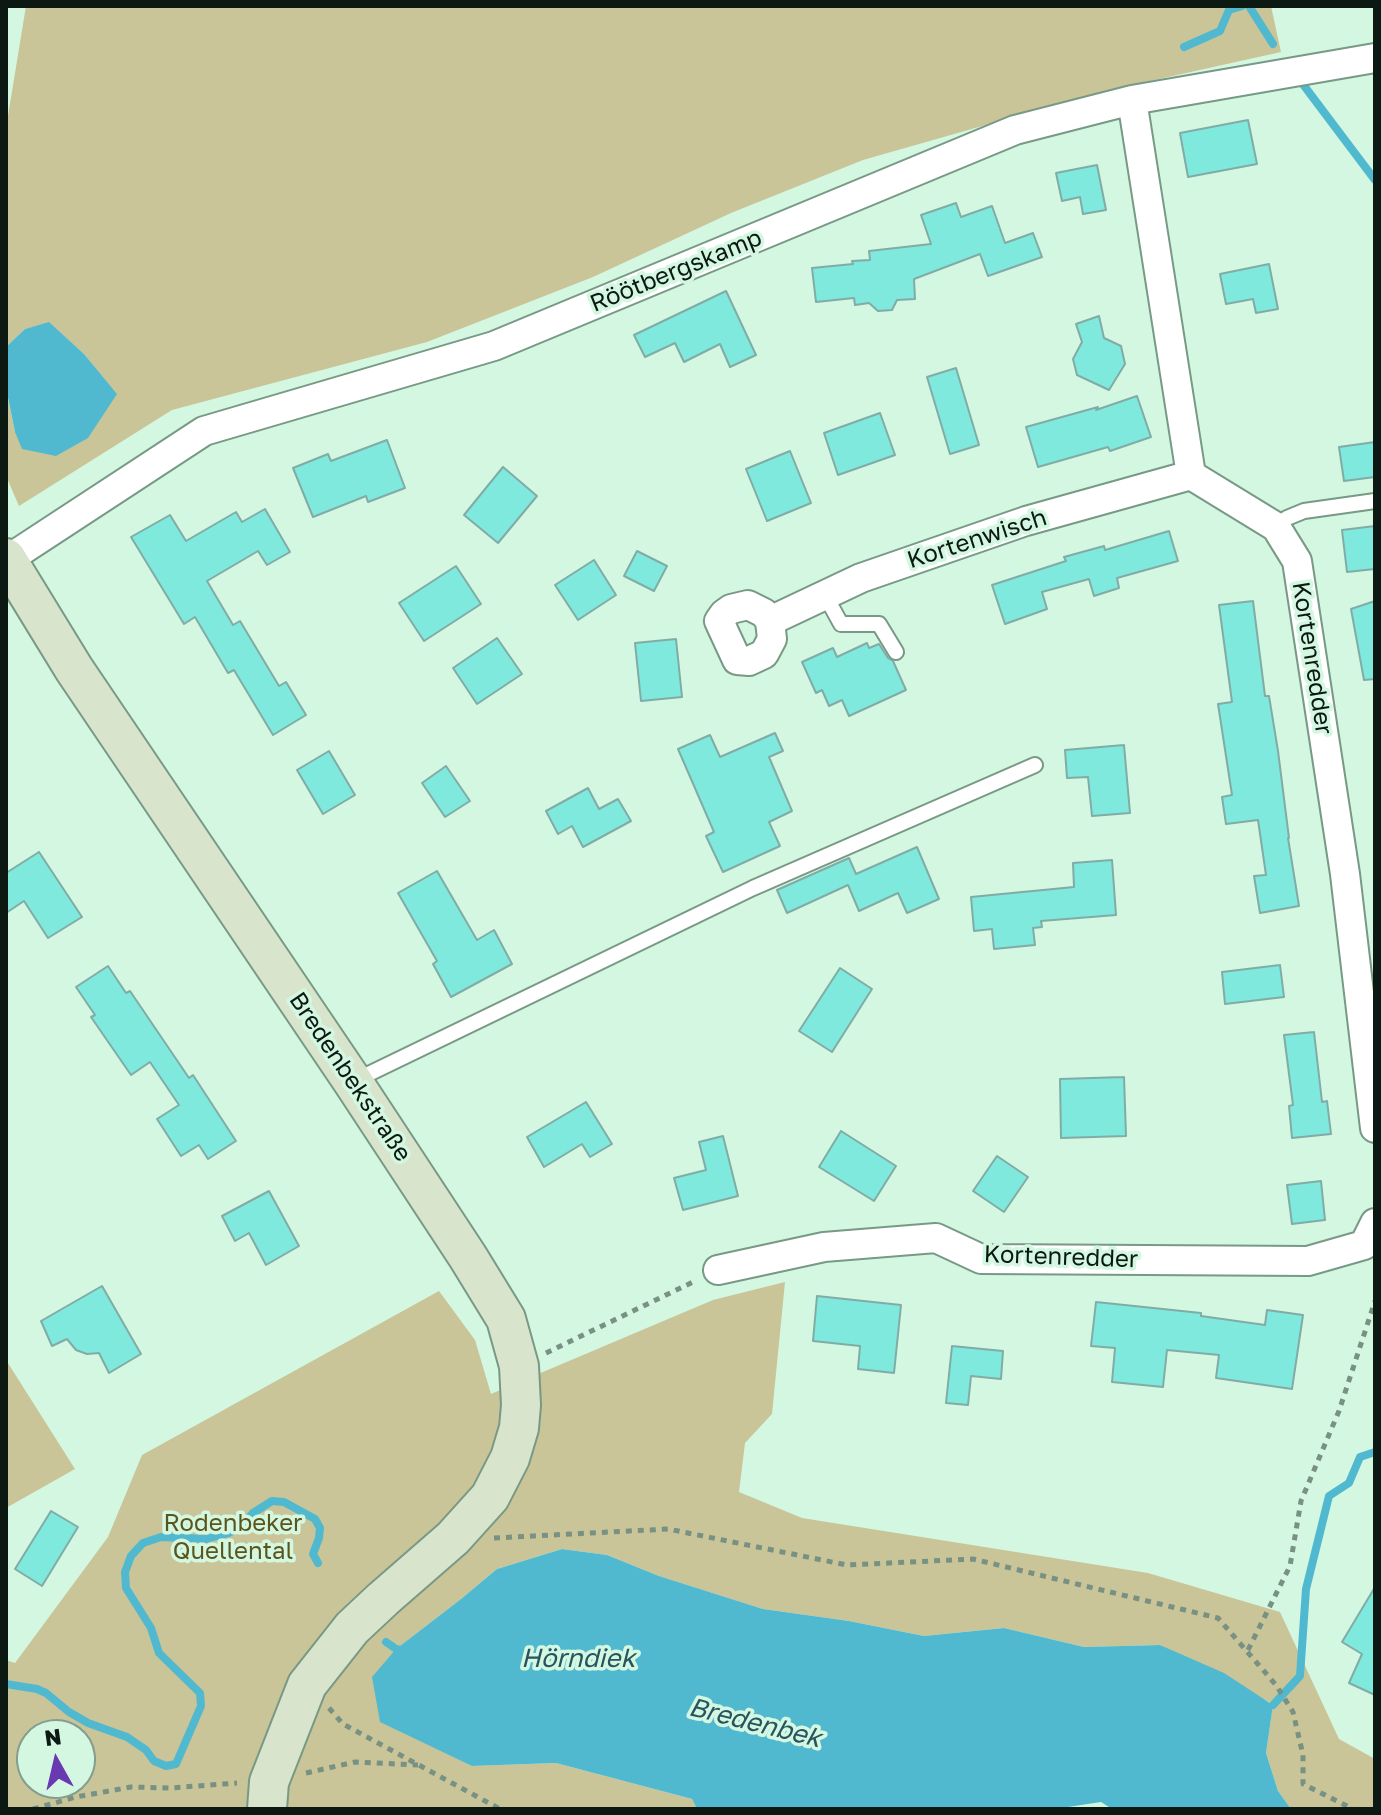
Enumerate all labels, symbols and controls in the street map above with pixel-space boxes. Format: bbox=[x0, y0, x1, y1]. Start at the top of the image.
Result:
street label: Röötbergskamp bbox=[586, 223, 766, 319]
street label: Kortenwisch bbox=[904, 503, 1050, 575]
street label: Kortenredder bbox=[1286, 579, 1338, 737]
street label: Bredenbekstraße bbox=[283, 987, 417, 1167]
street label: Kortenredder bbox=[983, 1240, 1139, 1274]
park label: Rodenbeker Quellental bbox=[164, 1509, 302, 1565]
water label: Hörndiek bbox=[521, 1643, 635, 1675]
water label: Bredenbek bbox=[686, 1692, 824, 1754]
north arrow bbox=[16, 1719, 96, 1799]
text: N bbox=[43, 1722, 63, 1751]

